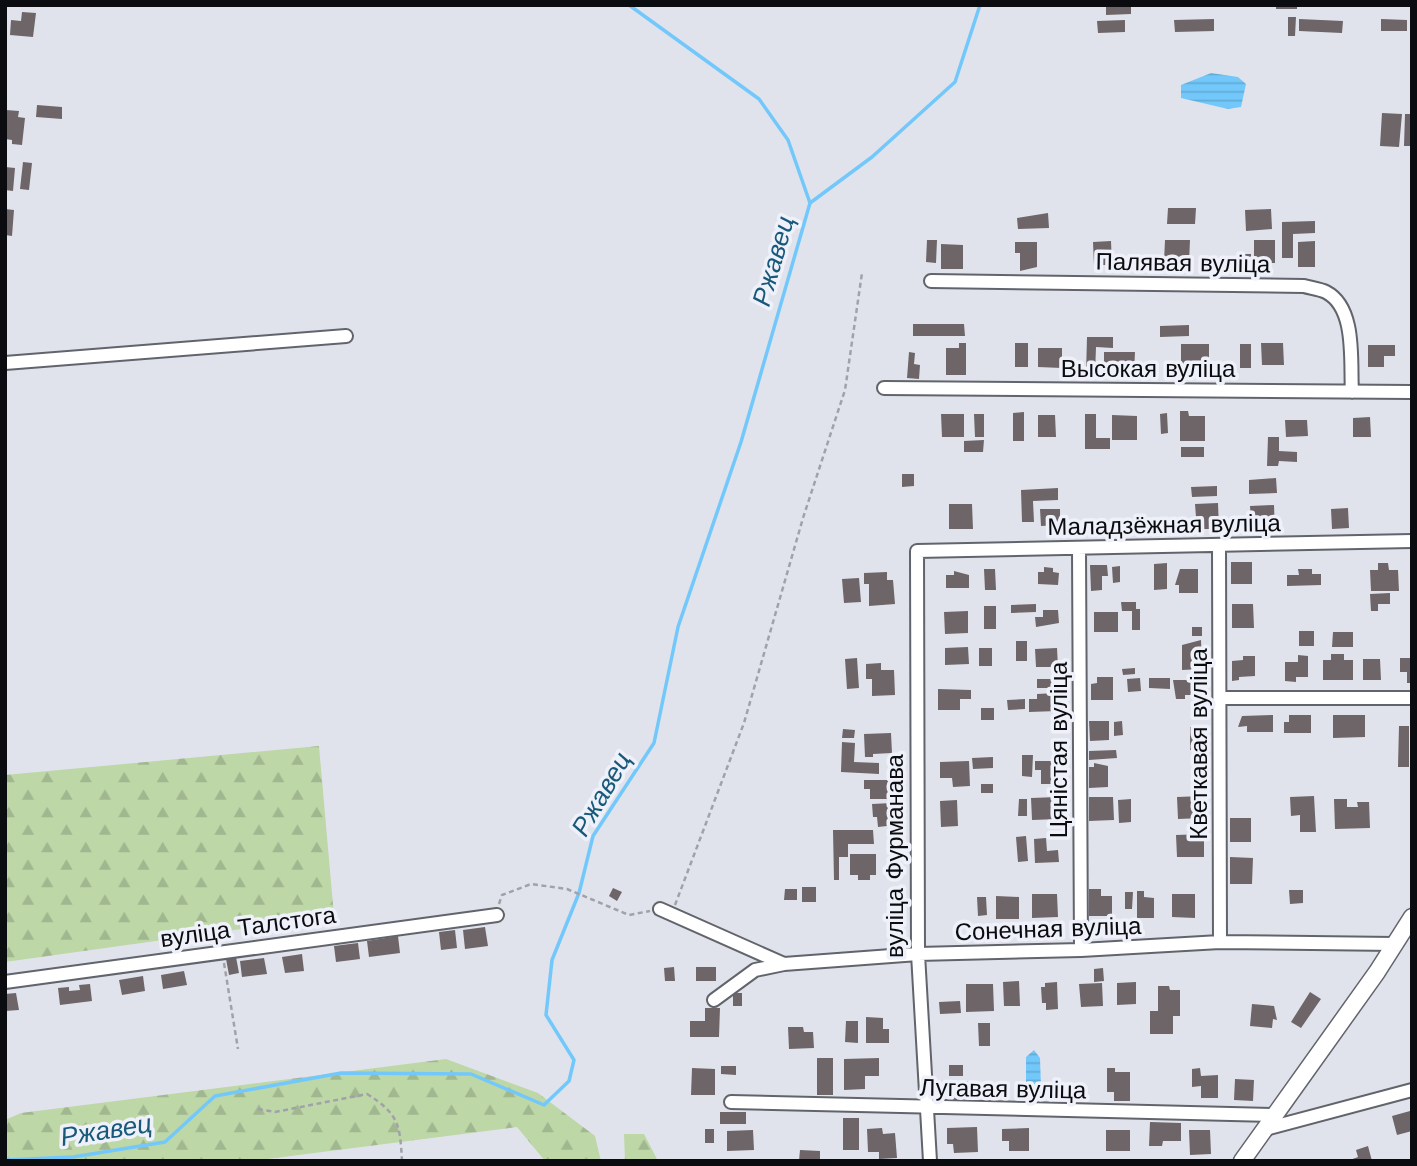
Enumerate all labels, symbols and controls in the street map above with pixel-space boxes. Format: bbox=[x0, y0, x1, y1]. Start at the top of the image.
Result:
water label: Ржавец bbox=[746, 213, 800, 309]
street label: Палявая вуліца bbox=[1095, 247, 1271, 279]
street label: Высокая вуліца bbox=[1061, 355, 1236, 383]
street label: Маладзёжная вуліца bbox=[1047, 509, 1282, 541]
street label: Кветкавая вуліца bbox=[1185, 648, 1213, 840]
street label: Цяністая вуліца bbox=[1045, 661, 1073, 838]
water label: Ржавец bbox=[565, 747, 637, 841]
street label: вуліца Фурманава bbox=[881, 753, 909, 958]
street label: вуліца Талстога bbox=[158, 901, 338, 953]
street label: Сонечная вуліца bbox=[954, 912, 1143, 946]
street label: Лугавая вуліца bbox=[919, 1074, 1087, 1104]
water label: Ржавец bbox=[58, 1108, 154, 1152]

